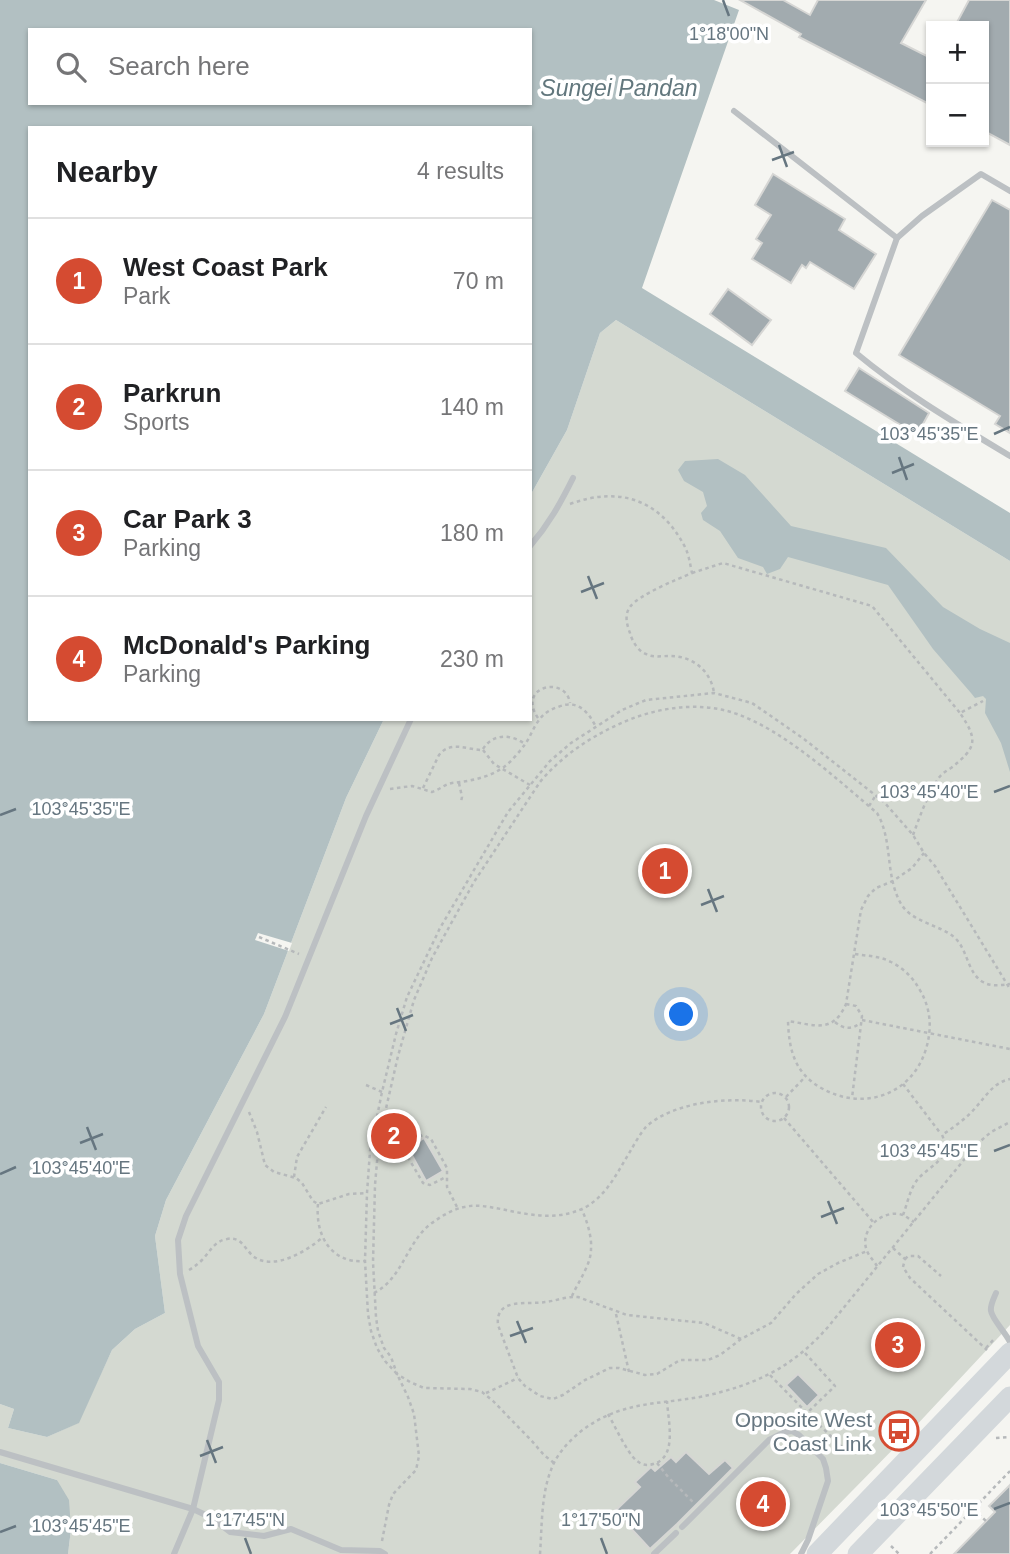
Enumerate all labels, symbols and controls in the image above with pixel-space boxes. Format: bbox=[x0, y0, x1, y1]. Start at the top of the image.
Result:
map controls bbox=[926, 21, 989, 147]
button: + bbox=[926, 21, 989, 84]
text: 1°18'00"N bbox=[689, 24, 769, 44]
search box bbox=[28, 28, 532, 105]
icon: search bbox=[52, 48, 90, 86]
text: Search here bbox=[108, 51, 250, 81]
water label: Sungei Pandan bbox=[540, 75, 698, 101]
button: − bbox=[926, 84, 989, 147]
text: Nearby bbox=[56, 155, 158, 188]
text: 4 results bbox=[417, 158, 504, 184]
text: West Coast Park bbox=[123, 252, 328, 282]
text: 1 bbox=[73, 268, 85, 294]
text: 70 m bbox=[453, 268, 504, 294]
text: Park bbox=[123, 283, 170, 309]
text: Parkrun bbox=[123, 378, 221, 408]
text: 2 bbox=[73, 394, 85, 420]
text: 140 m bbox=[440, 394, 504, 420]
text: Sports bbox=[123, 409, 189, 435]
text: 103°45'35"E bbox=[879, 424, 979, 444]
text: Car Park 3 bbox=[123, 504, 252, 534]
text: 3 bbox=[73, 520, 85, 546]
text: 180 m bbox=[440, 520, 504, 546]
text: Parking bbox=[123, 535, 201, 561]
text: McDonald's Parking bbox=[123, 630, 370, 660]
text: 4 bbox=[73, 646, 85, 672]
text: 230 m bbox=[440, 646, 504, 672]
text: Parking bbox=[123, 661, 201, 687]
text: 103°45'40"E bbox=[879, 782, 979, 802]
text: 103°45'35"E bbox=[31, 799, 131, 819]
pin: 1 bbox=[642, 845, 688, 897]
your location bbox=[664, 997, 698, 1031]
pin: 2 bbox=[371, 1110, 417, 1162]
text: 103°45'45"E bbox=[879, 1141, 979, 1161]
text: 103°45'40"E bbox=[31, 1158, 131, 1178]
pin: 3 bbox=[875, 1319, 921, 1371]
place label: Opposite West Coast Link bbox=[735, 1408, 872, 1455]
bus stop icon: Opposite West Coast Link bbox=[878, 1410, 920, 1452]
pin: 4 bbox=[740, 1478, 786, 1530]
text: 103°45'50"E bbox=[879, 1500, 979, 1520]
text: 1°17'45"N bbox=[205, 1510, 285, 1530]
text: 1°17'50"N bbox=[561, 1510, 641, 1530]
text: 103°45'45"E bbox=[31, 1516, 131, 1536]

